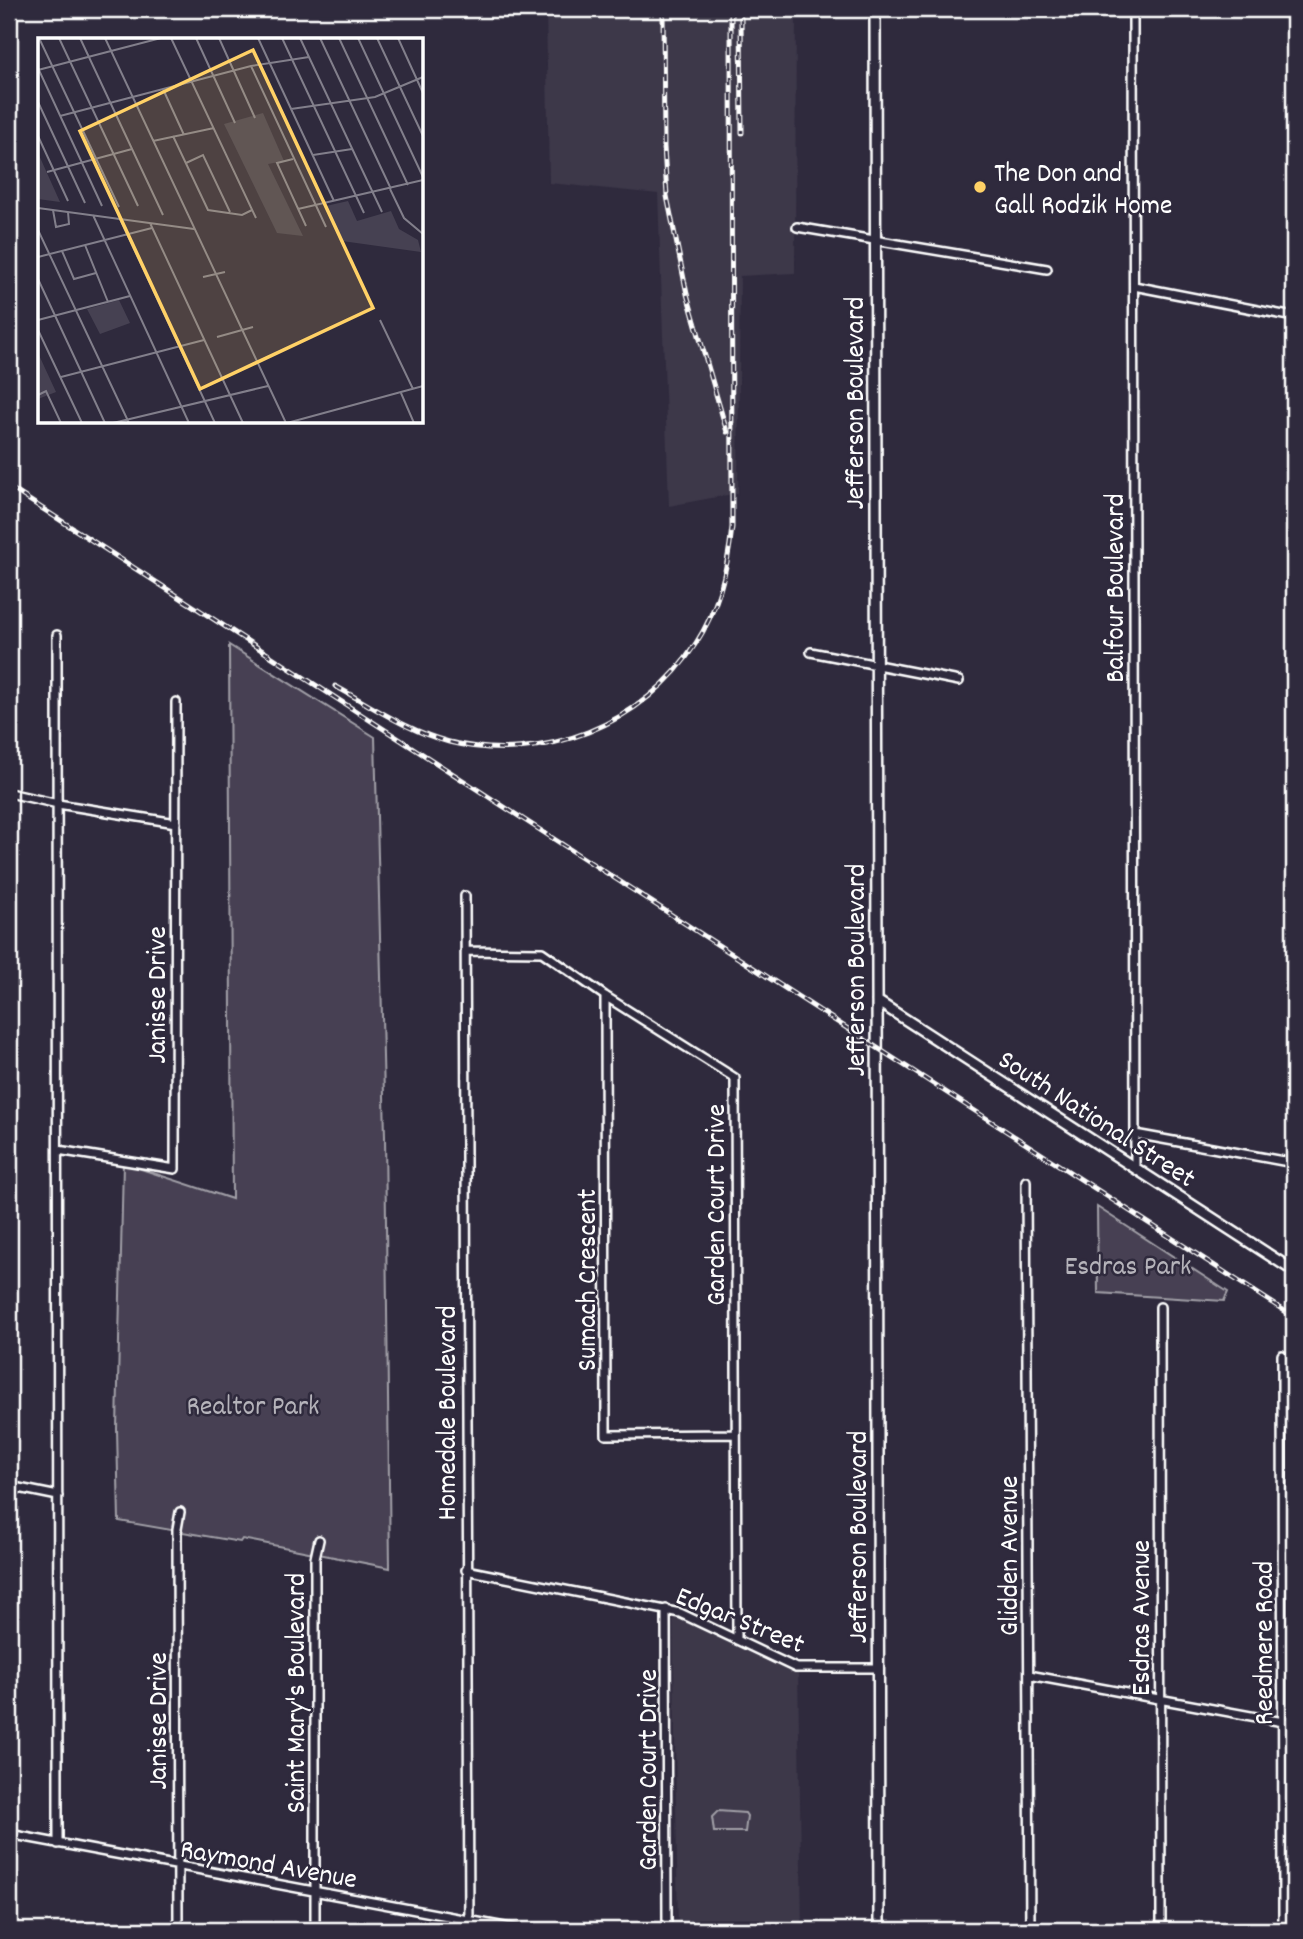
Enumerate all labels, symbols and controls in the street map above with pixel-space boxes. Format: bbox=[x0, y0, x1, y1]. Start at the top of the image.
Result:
inset map bbox=[38, 38, 424, 424]
place label: The Don and Gall Rodzik Home bbox=[994, 156, 1172, 228]
marker: The Don and Gall Rodzik Home bbox=[972, 179, 988, 195]
street label: Jefferson Boulevard bbox=[838, 297, 878, 509]
street label: Balfour Boulevard bbox=[1098, 493, 1138, 683]
street label: Jefferson Boulevard bbox=[839, 864, 879, 1076]
street label: Janisse Drive bbox=[140, 926, 180, 1064]
street label: South National Street bbox=[989, 1042, 1202, 1200]
street label: Garden Court Drive bbox=[699, 1104, 739, 1306]
street label: Sumach Crescent bbox=[570, 1189, 610, 1371]
park label: Esdras Park bbox=[1064, 1249, 1192, 1289]
street label: Homedale Boulevard bbox=[430, 1305, 470, 1521]
park label: Realtor Park bbox=[186, 1389, 320, 1429]
street label: Jefferson Boulevard bbox=[841, 1431, 881, 1643]
street label: Glidden Avenue bbox=[992, 1476, 1032, 1636]
street label: Esdras Avenue bbox=[1124, 1540, 1164, 1696]
street label: Reedmere Road bbox=[1247, 1561, 1287, 1725]
street label: Saint Mary's Boulevard bbox=[279, 1573, 319, 1813]
street label: Edgar Street bbox=[669, 1579, 810, 1667]
street label: Janisse Drive bbox=[141, 1652, 181, 1790]
street label: Garden Court Drive bbox=[631, 1669, 671, 1871]
street label: Raymond Avenue bbox=[177, 1832, 360, 1902]

